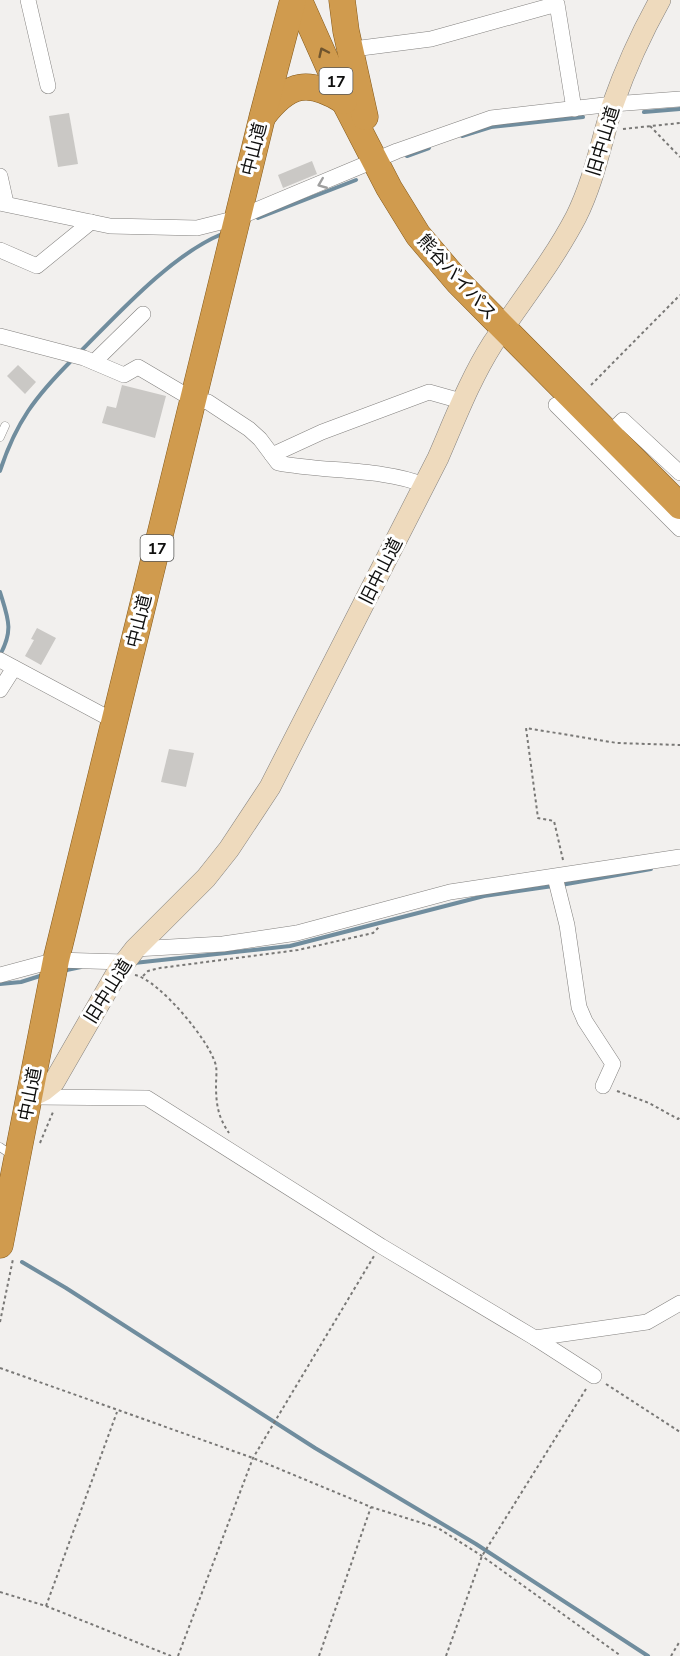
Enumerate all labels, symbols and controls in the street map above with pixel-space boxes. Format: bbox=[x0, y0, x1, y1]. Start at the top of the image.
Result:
one-way arrow bbox=[318, 48, 330, 59]
road number: 17 bbox=[320, 68, 352, 94]
street label: 旧中山道 bbox=[581, 103, 625, 179]
street label: 中山道 bbox=[236, 120, 272, 178]
one-way arrow bbox=[317, 177, 328, 189]
street label: 熊谷バイパス bbox=[412, 229, 502, 325]
street label: 旧中山道 bbox=[354, 533, 408, 609]
road number: 17 bbox=[140, 535, 174, 561]
street label: 中山道 bbox=[121, 592, 157, 650]
street label: 旧中山道 bbox=[79, 954, 137, 1028]
street label: 中山道 bbox=[13, 1065, 47, 1123]

